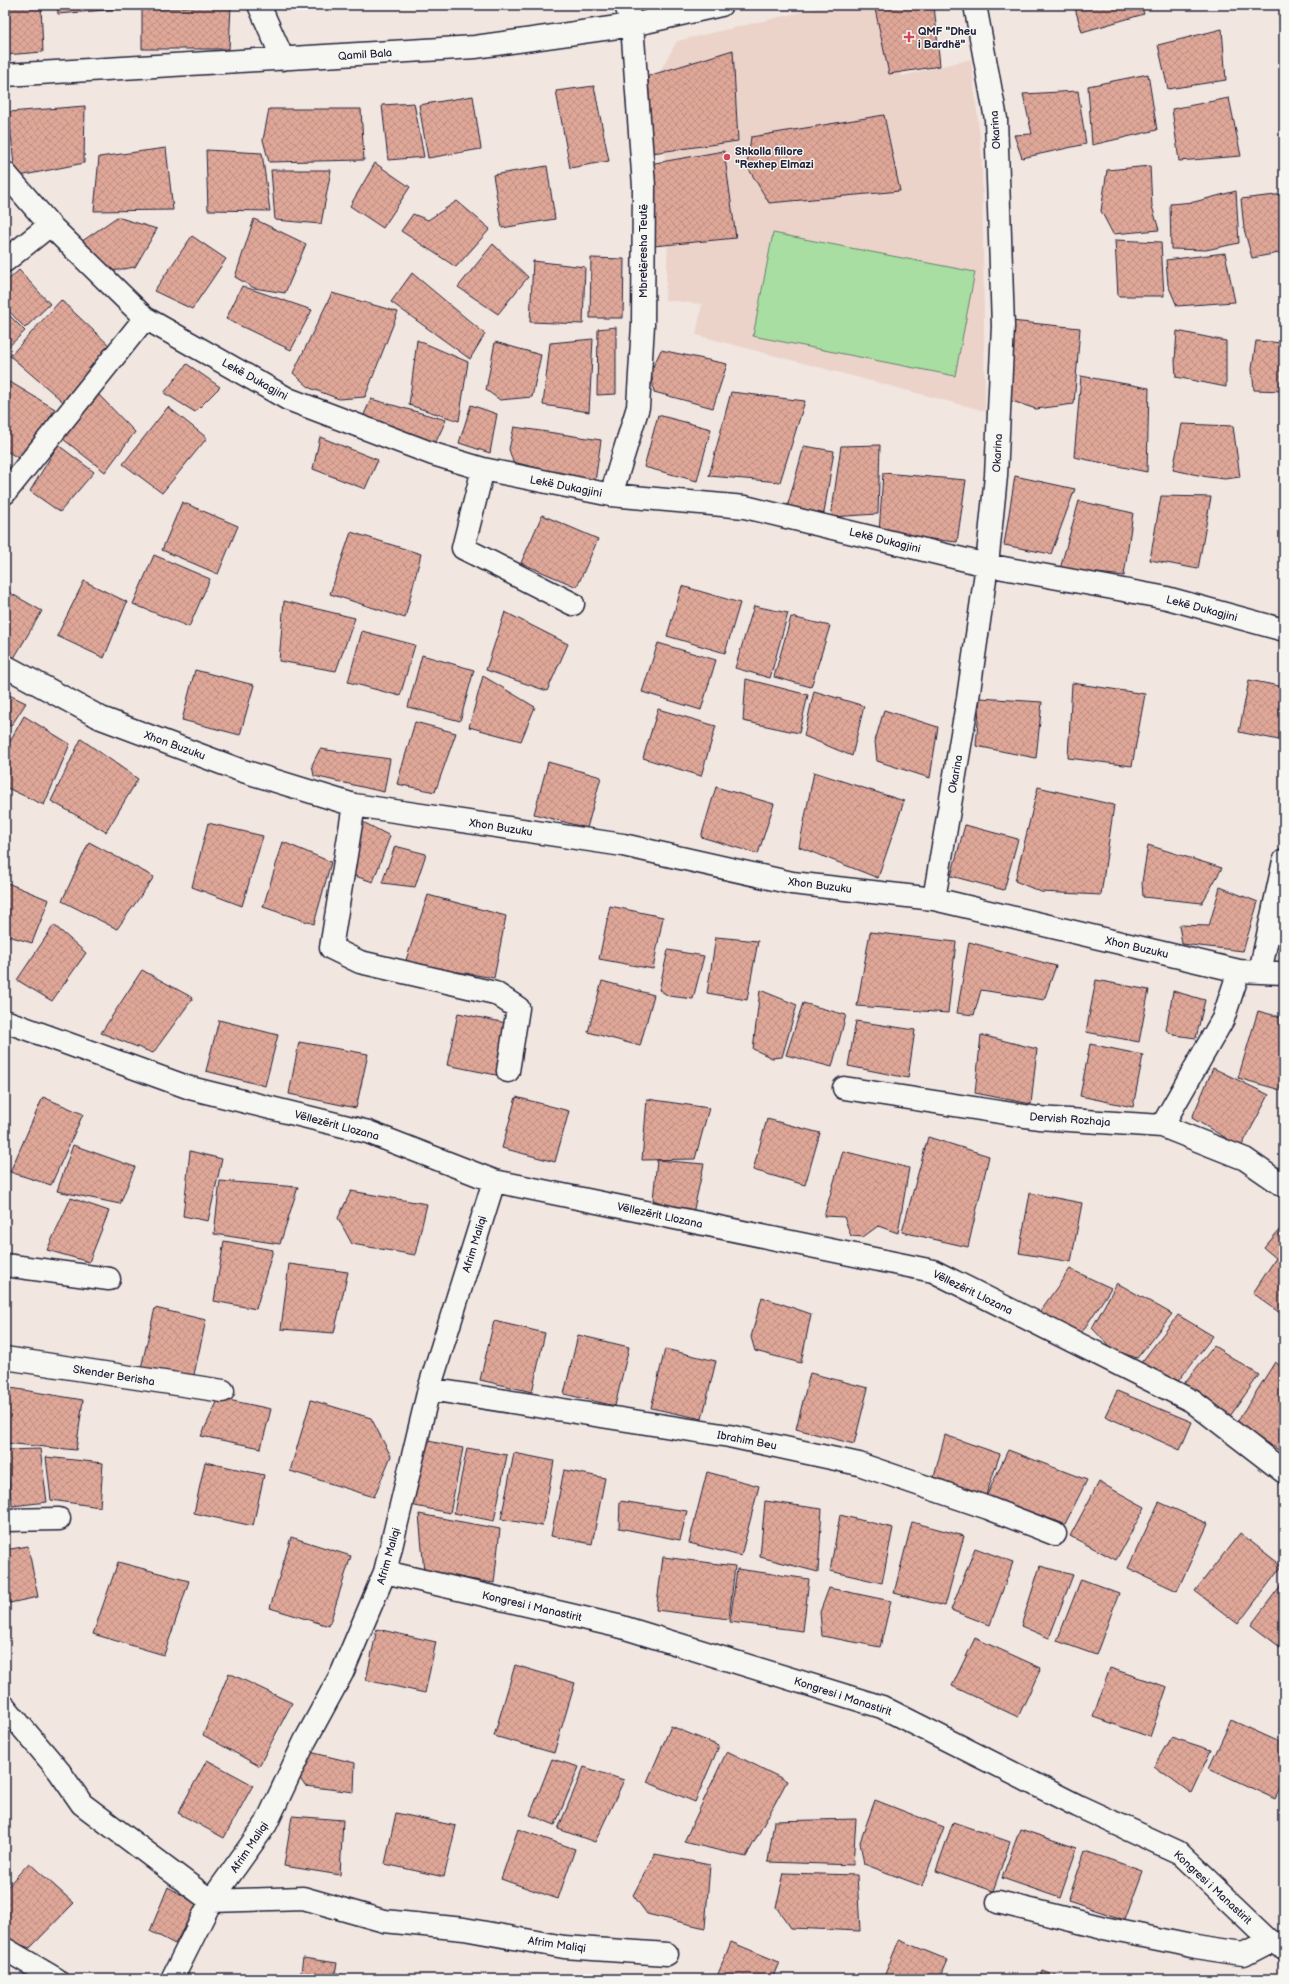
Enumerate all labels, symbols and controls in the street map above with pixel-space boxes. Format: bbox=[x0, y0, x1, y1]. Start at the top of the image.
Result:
place label: QMF "Dheu i Bardhë" bbox=[918, 25, 976, 51]
marker: QMF "Dheu i Bardhë" bbox=[903, 31, 915, 43]
street label: Qamil Bala bbox=[338, 46, 393, 63]
street label: Okarina bbox=[988, 110, 1003, 150]
place label: Shkolla fillore "Rexhep Elmazi bbox=[735, 145, 814, 171]
marker: Shkolla fillore "Rexhep Elmazi bbox=[722, 152, 732, 162]
street label: Mbretëresha Teutë bbox=[637, 204, 650, 298]
street label: Lekë Dukagjini bbox=[220, 356, 290, 403]
street label: Okarina bbox=[990, 433, 1005, 473]
street label: Lekë Dukagjini bbox=[529, 473, 603, 500]
street label: Lekë Dukagjini bbox=[848, 525, 922, 556]
street label: Lekë Dukagjini bbox=[1165, 593, 1239, 624]
street label: Xhon Buzuku bbox=[141, 728, 207, 763]
street label: Okarina bbox=[946, 754, 965, 794]
street label: Xhon Buzuku bbox=[467, 816, 534, 839]
street label: Xhon Buzuku bbox=[786, 875, 853, 896]
street label: Xhon Buzuku bbox=[1103, 934, 1170, 961]
street label: Vëllezërit Llozana bbox=[293, 1108, 381, 1143]
street label: Dervish Rozhaja bbox=[1029, 1110, 1111, 1129]
street label: Vëllezërit Llozana bbox=[616, 1200, 704, 1231]
street label: Afrim Maliqi bbox=[460, 1214, 489, 1274]
street label: Vëllezërit Llozana bbox=[931, 1267, 1015, 1317]
street label: Skender Berisha bbox=[72, 1363, 156, 1388]
street label: Ibrahim Beu bbox=[716, 1428, 778, 1453]
street label: Afrim Maliqi bbox=[374, 1526, 403, 1586]
street label: Kongresi i Manastirit bbox=[481, 1589, 584, 1624]
street label: Kongresi i Manastirit bbox=[792, 1675, 894, 1719]
street label: Afrim Maliqi bbox=[228, 1819, 271, 1875]
street label: Kongresi i Manastirit bbox=[1171, 1848, 1255, 1927]
street label: Afrim Maliqi bbox=[527, 1934, 587, 1955]

